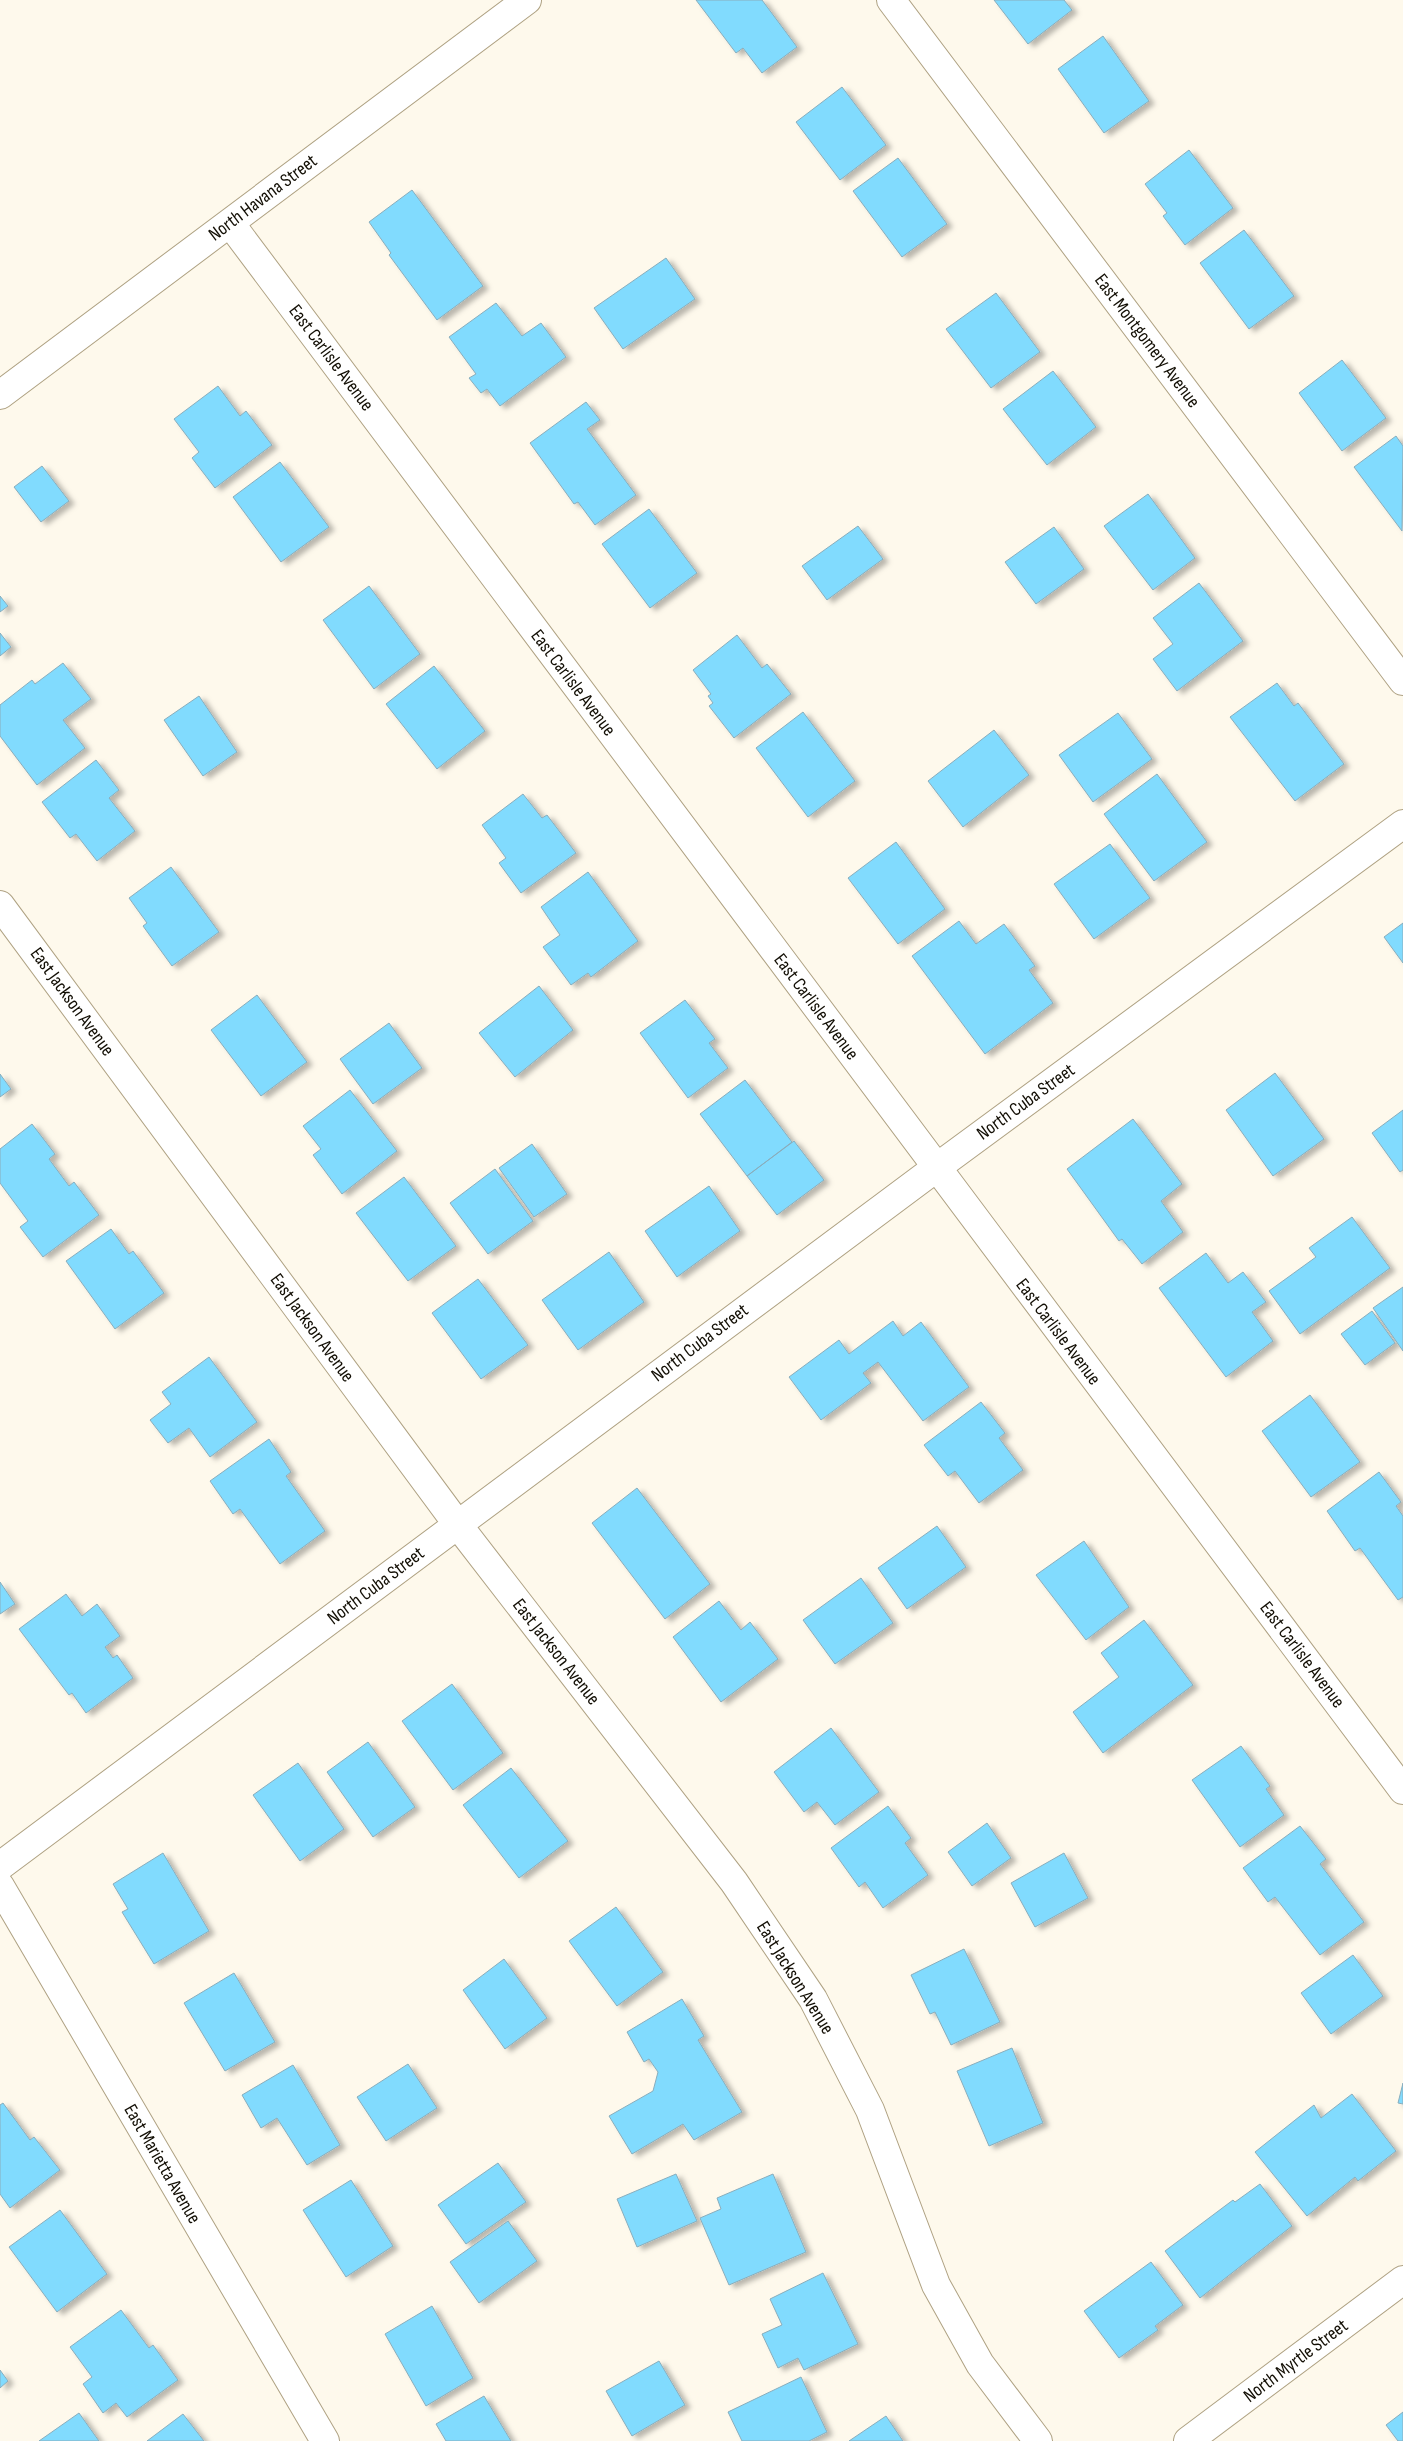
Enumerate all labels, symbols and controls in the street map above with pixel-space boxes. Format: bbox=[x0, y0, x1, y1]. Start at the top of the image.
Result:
street label: North Havana Street bbox=[204, 150, 322, 246]
street label: East Montgomery Avenue bbox=[1089, 270, 1205, 412]
street label: East Carlisle Avenue bbox=[284, 300, 378, 416]
street label: East Carlisle Avenue bbox=[526, 625, 620, 741]
street label: East Jackson Avenue bbox=[25, 943, 119, 1061]
street label: East Carlisle Avenue bbox=[769, 949, 863, 1065]
street label: North Cuba Street bbox=[972, 1059, 1080, 1145]
street label: East Jackson Avenue bbox=[265, 1269, 359, 1387]
street label: East Carlisle Avenue bbox=[1011, 1274, 1105, 1390]
street label: North Cuba Street bbox=[647, 1299, 753, 1387]
street label: North Cuba Street bbox=[323, 1542, 429, 1630]
street label: East Jackson Avenue bbox=[507, 1594, 605, 1710]
street label: East Carlisle Avenue bbox=[1255, 1597, 1349, 1713]
street label: East Jackson Avenue bbox=[751, 1917, 839, 2039]
street label: East Marietta Avenue bbox=[119, 2100, 205, 2228]
street label: North Myrtle Street bbox=[1239, 2314, 1353, 2408]

